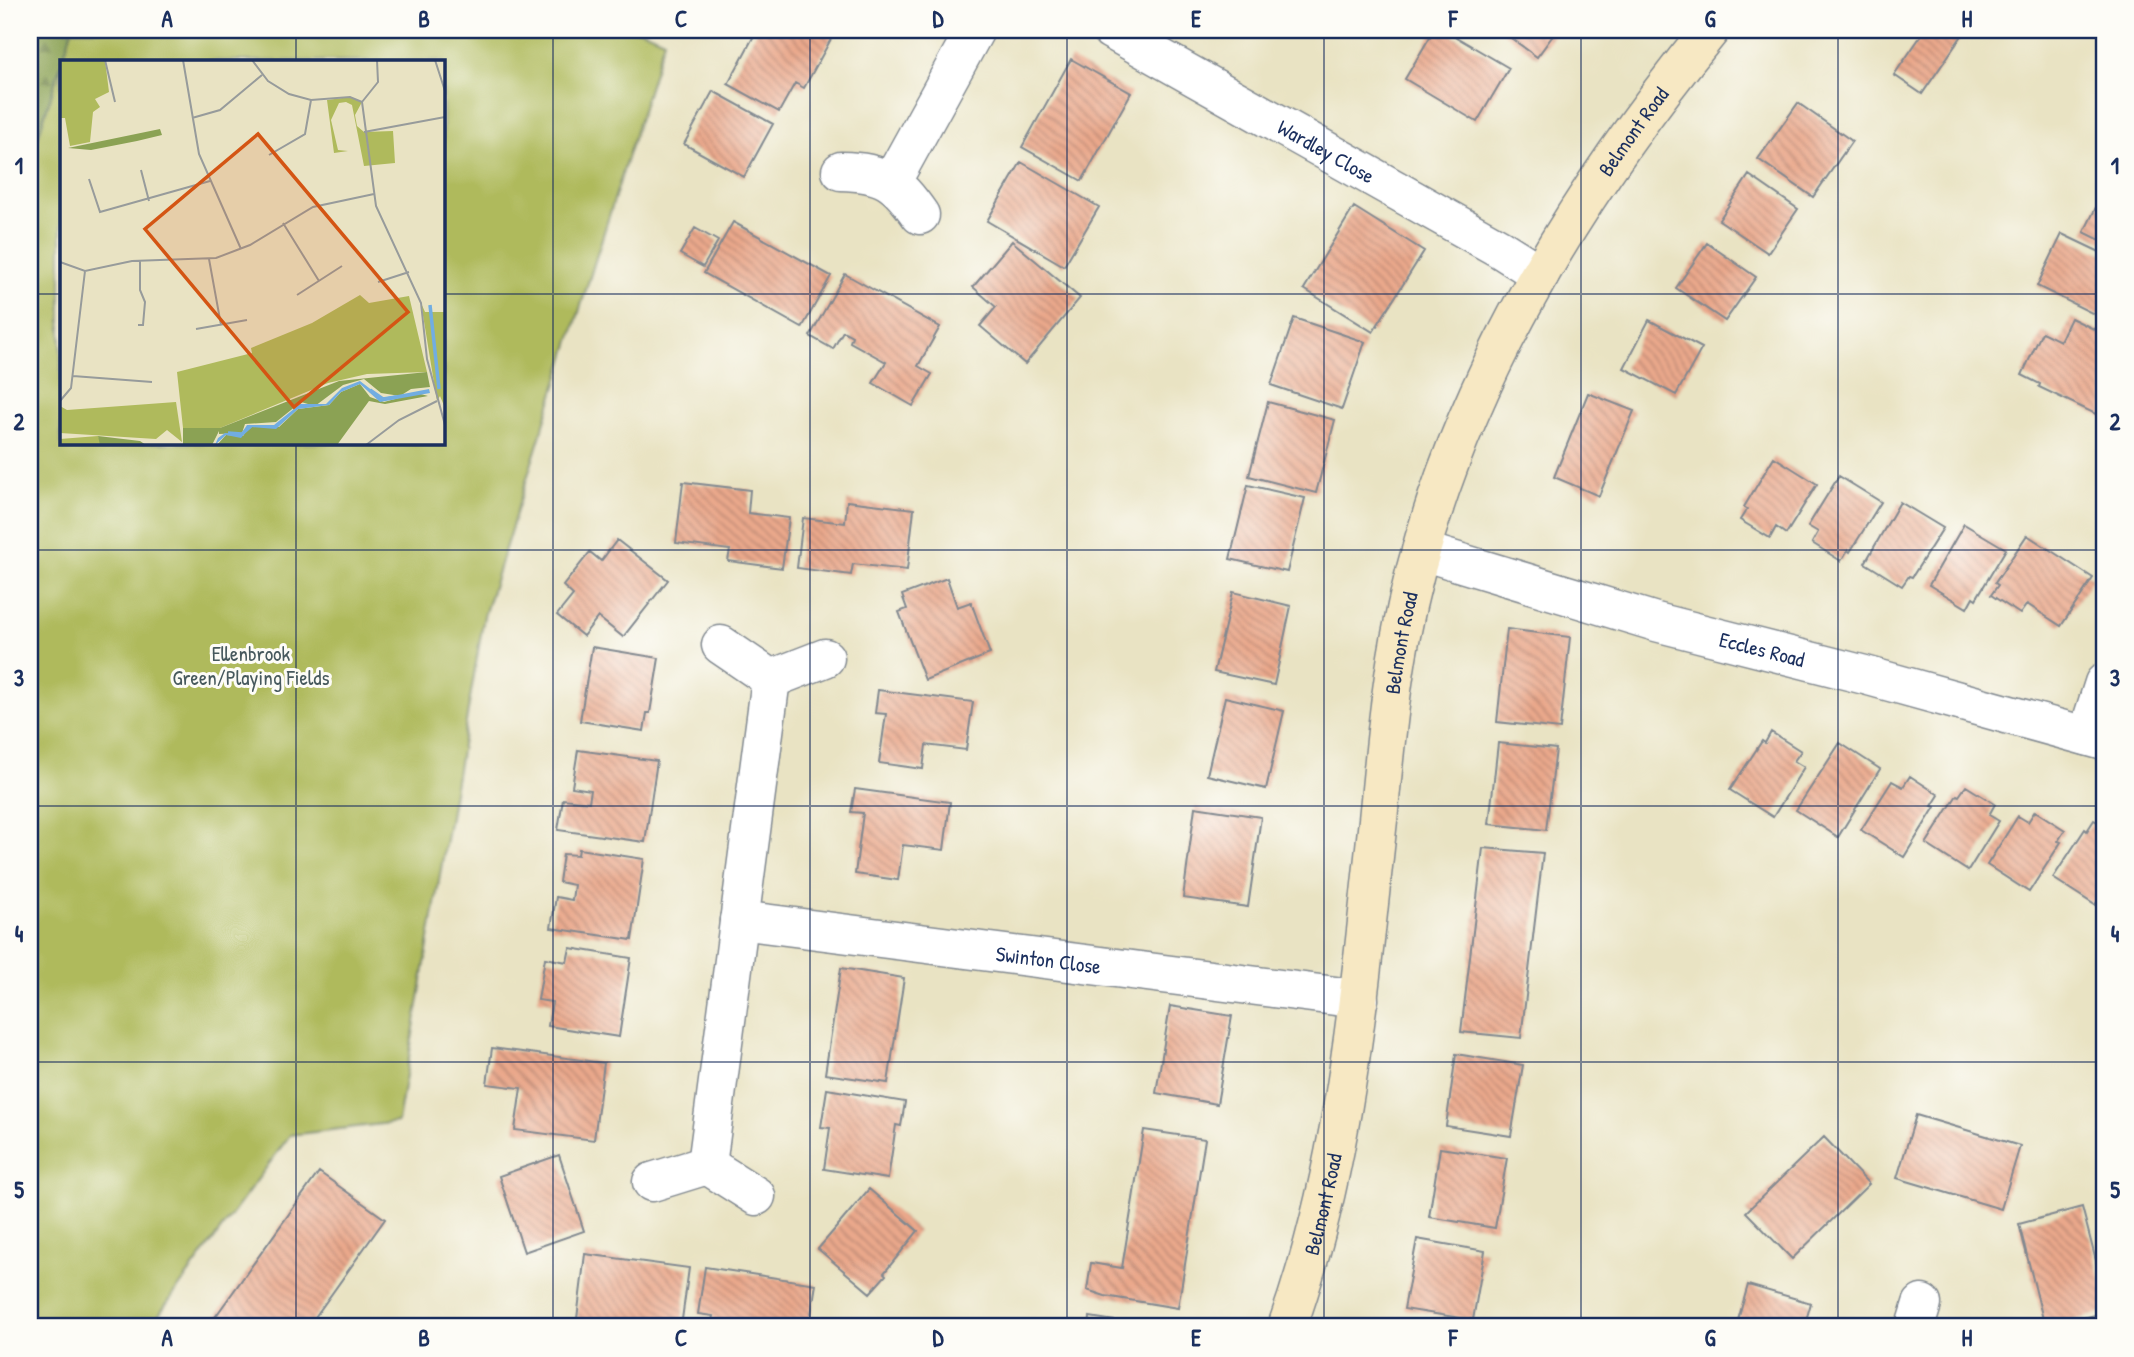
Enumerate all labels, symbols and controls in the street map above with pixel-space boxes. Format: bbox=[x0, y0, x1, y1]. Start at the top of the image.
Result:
text: A bbox=[161, 3, 173, 34]
text: B bbox=[418, 3, 430, 34]
text: C bbox=[675, 3, 687, 34]
text: D bbox=[933, 3, 945, 34]
text: E bbox=[1191, 3, 1202, 34]
text: F bbox=[1448, 3, 1459, 34]
text: G bbox=[1704, 3, 1716, 34]
text: H bbox=[1962, 3, 1973, 34]
inset map bbox=[60, 60, 444, 444]
street label: Belmont Road bbox=[1591, 81, 1675, 182]
street label: Wardley Close bbox=[1273, 112, 1380, 190]
text: 1 bbox=[15, 150, 23, 181]
text: 1 bbox=[2111, 150, 2119, 181]
text: 2 bbox=[14, 406, 25, 437]
text: 2 bbox=[2110, 406, 2121, 437]
street label: Belmont Road bbox=[1377, 589, 1424, 696]
street label: Eccles Road bbox=[1716, 624, 1808, 674]
park label: Ellenbrook Green/Playing Fields bbox=[172, 639, 330, 692]
text: 3 bbox=[14, 662, 24, 693]
text: 3 bbox=[2110, 662, 2120, 693]
text: 4 bbox=[15, 918, 24, 949]
text: 4 bbox=[2111, 918, 2120, 949]
street label: Swinton Close bbox=[994, 938, 1103, 980]
street label: Belmont Road bbox=[1296, 1151, 1348, 1258]
text: 5 bbox=[14, 1174, 24, 1205]
text: 5 bbox=[2110, 1174, 2120, 1205]
text: A bbox=[161, 1322, 173, 1353]
text: B bbox=[418, 1322, 430, 1353]
text: C bbox=[675, 1322, 687, 1353]
text: D bbox=[933, 1322, 945, 1353]
text: E bbox=[1191, 1322, 1202, 1353]
text: F bbox=[1448, 1322, 1459, 1353]
text: G bbox=[1704, 1322, 1716, 1353]
text: H bbox=[1962, 1322, 1973, 1353]

